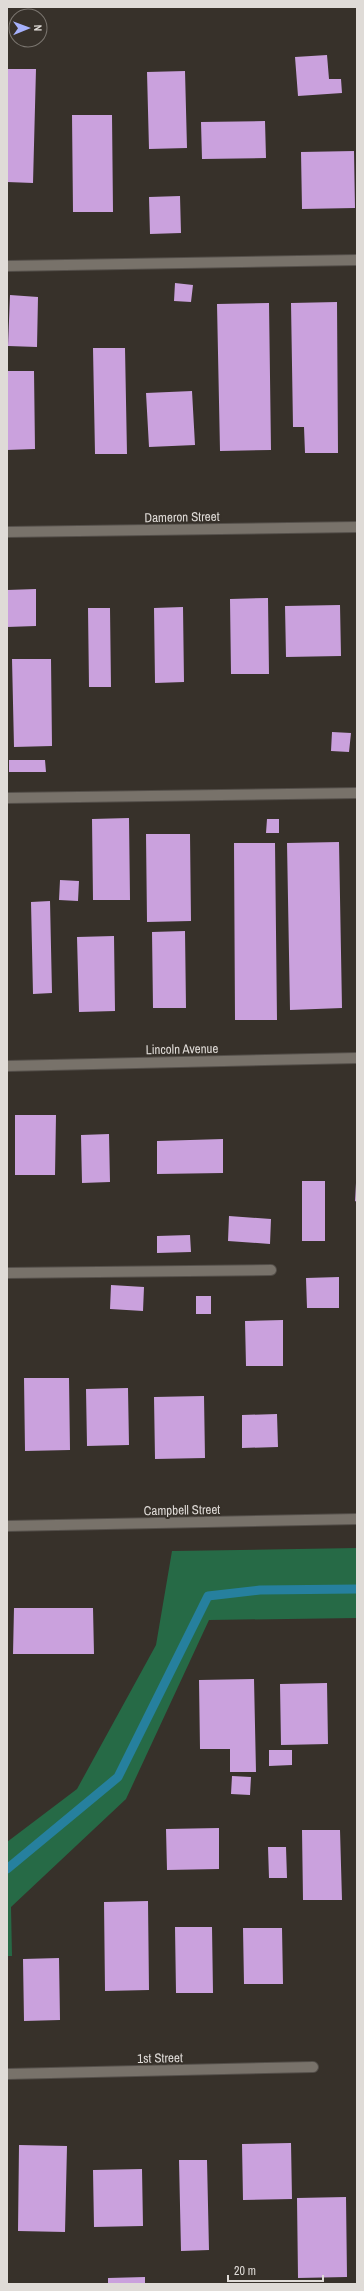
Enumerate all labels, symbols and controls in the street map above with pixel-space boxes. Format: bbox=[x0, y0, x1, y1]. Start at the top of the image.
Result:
north arrow bbox=[8, 8, 48, 48]
text: N bbox=[31, 24, 45, 31]
street label: Dameron Street bbox=[144, 508, 220, 526]
street label: Lincoln Avenue bbox=[145, 1040, 219, 1058]
street label: Campbell Street bbox=[144, 1501, 220, 1519]
street label: 1st Street bbox=[137, 2049, 183, 2067]
scale bar bbox=[228, 2257, 323, 2283]
text: 20 m bbox=[234, 2263, 256, 2279]

